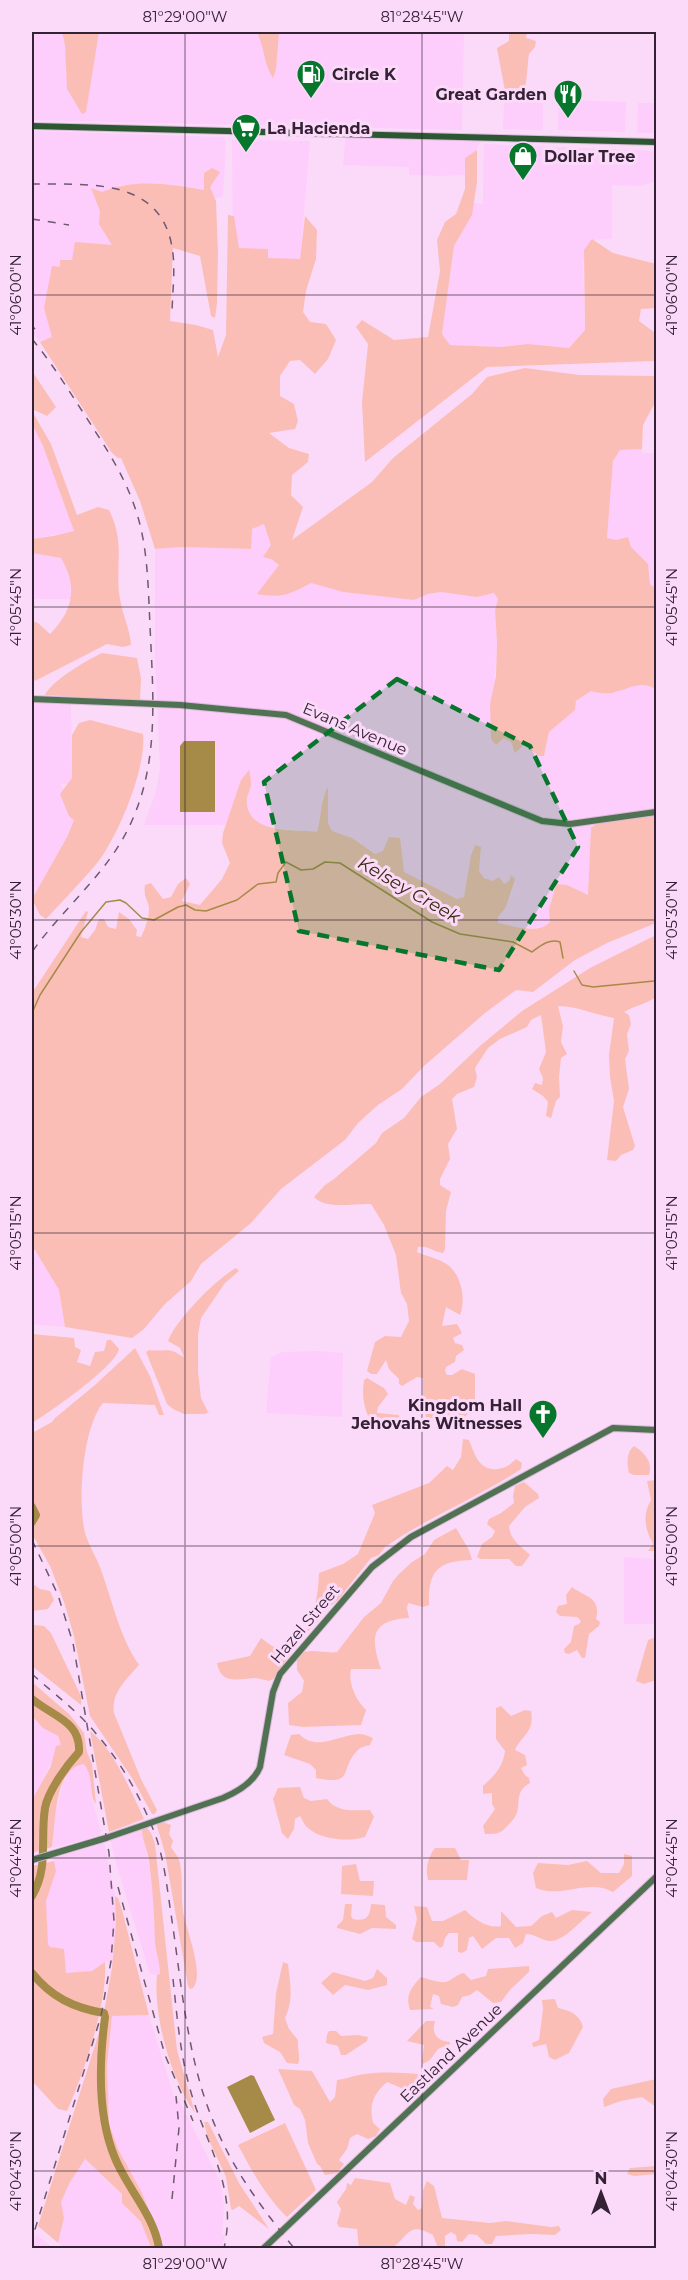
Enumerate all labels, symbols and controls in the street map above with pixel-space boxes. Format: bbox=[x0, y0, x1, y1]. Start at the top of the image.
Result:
text: 81°29'00"W bbox=[143, 7, 228, 26]
text: 81°28'45"W bbox=[381, 7, 464, 26]
fuel station icon: Circle K bbox=[295, 58, 327, 100]
place label: Circle K bbox=[332, 65, 397, 84]
restaurant icon: Great Garden bbox=[552, 78, 584, 120]
place label: Great Garden bbox=[435, 85, 547, 104]
supermarket icon: La Hacienda bbox=[230, 112, 262, 154]
place label: La Hacienda bbox=[267, 119, 370, 138]
shop icon: Dollar Tree bbox=[507, 140, 539, 182]
place label: Dollar Tree bbox=[544, 147, 635, 166]
text: 41°06'00"N bbox=[6, 254, 25, 336]
text: 41°06'00"N bbox=[662, 254, 681, 336]
text: 41°05'45"N bbox=[6, 568, 25, 646]
text: 41°05'45"N bbox=[662, 568, 681, 646]
street label: Evans Avenue bbox=[300, 698, 410, 760]
water label: Kelsey Creek bbox=[354, 852, 465, 929]
text: 41°05'30"N bbox=[6, 880, 25, 960]
text: 41°05'30"N bbox=[662, 880, 681, 960]
text: 41°05'15"N bbox=[6, 1195, 25, 1271]
text: 41°05'15"N bbox=[662, 1195, 681, 1271]
place label: Kingdom Hall Jehovahs Witnesses bbox=[351, 1396, 522, 1433]
church icon: Kingdom Hall Jehovahs Witnesses bbox=[527, 1398, 559, 1440]
text: 41°05'00"N bbox=[6, 1506, 25, 1586]
text: 41°05'00"N bbox=[662, 1506, 681, 1586]
street label: Hazel Street bbox=[267, 1580, 344, 1667]
text: 41°04'45"N bbox=[6, 1818, 25, 1898]
text: 41°04'45"N bbox=[662, 1818, 681, 1898]
street label: Eastland Avenue bbox=[396, 2000, 506, 2106]
text: 41°04'30"N bbox=[6, 2131, 25, 2211]
text: 41°04'30"N bbox=[662, 2131, 681, 2211]
north arrow bbox=[571, 2163, 631, 2223]
text: N bbox=[595, 2169, 607, 2188]
text: 81°29'00"W bbox=[143, 2254, 228, 2273]
text: 81°28'45"W bbox=[381, 2254, 464, 2273]

